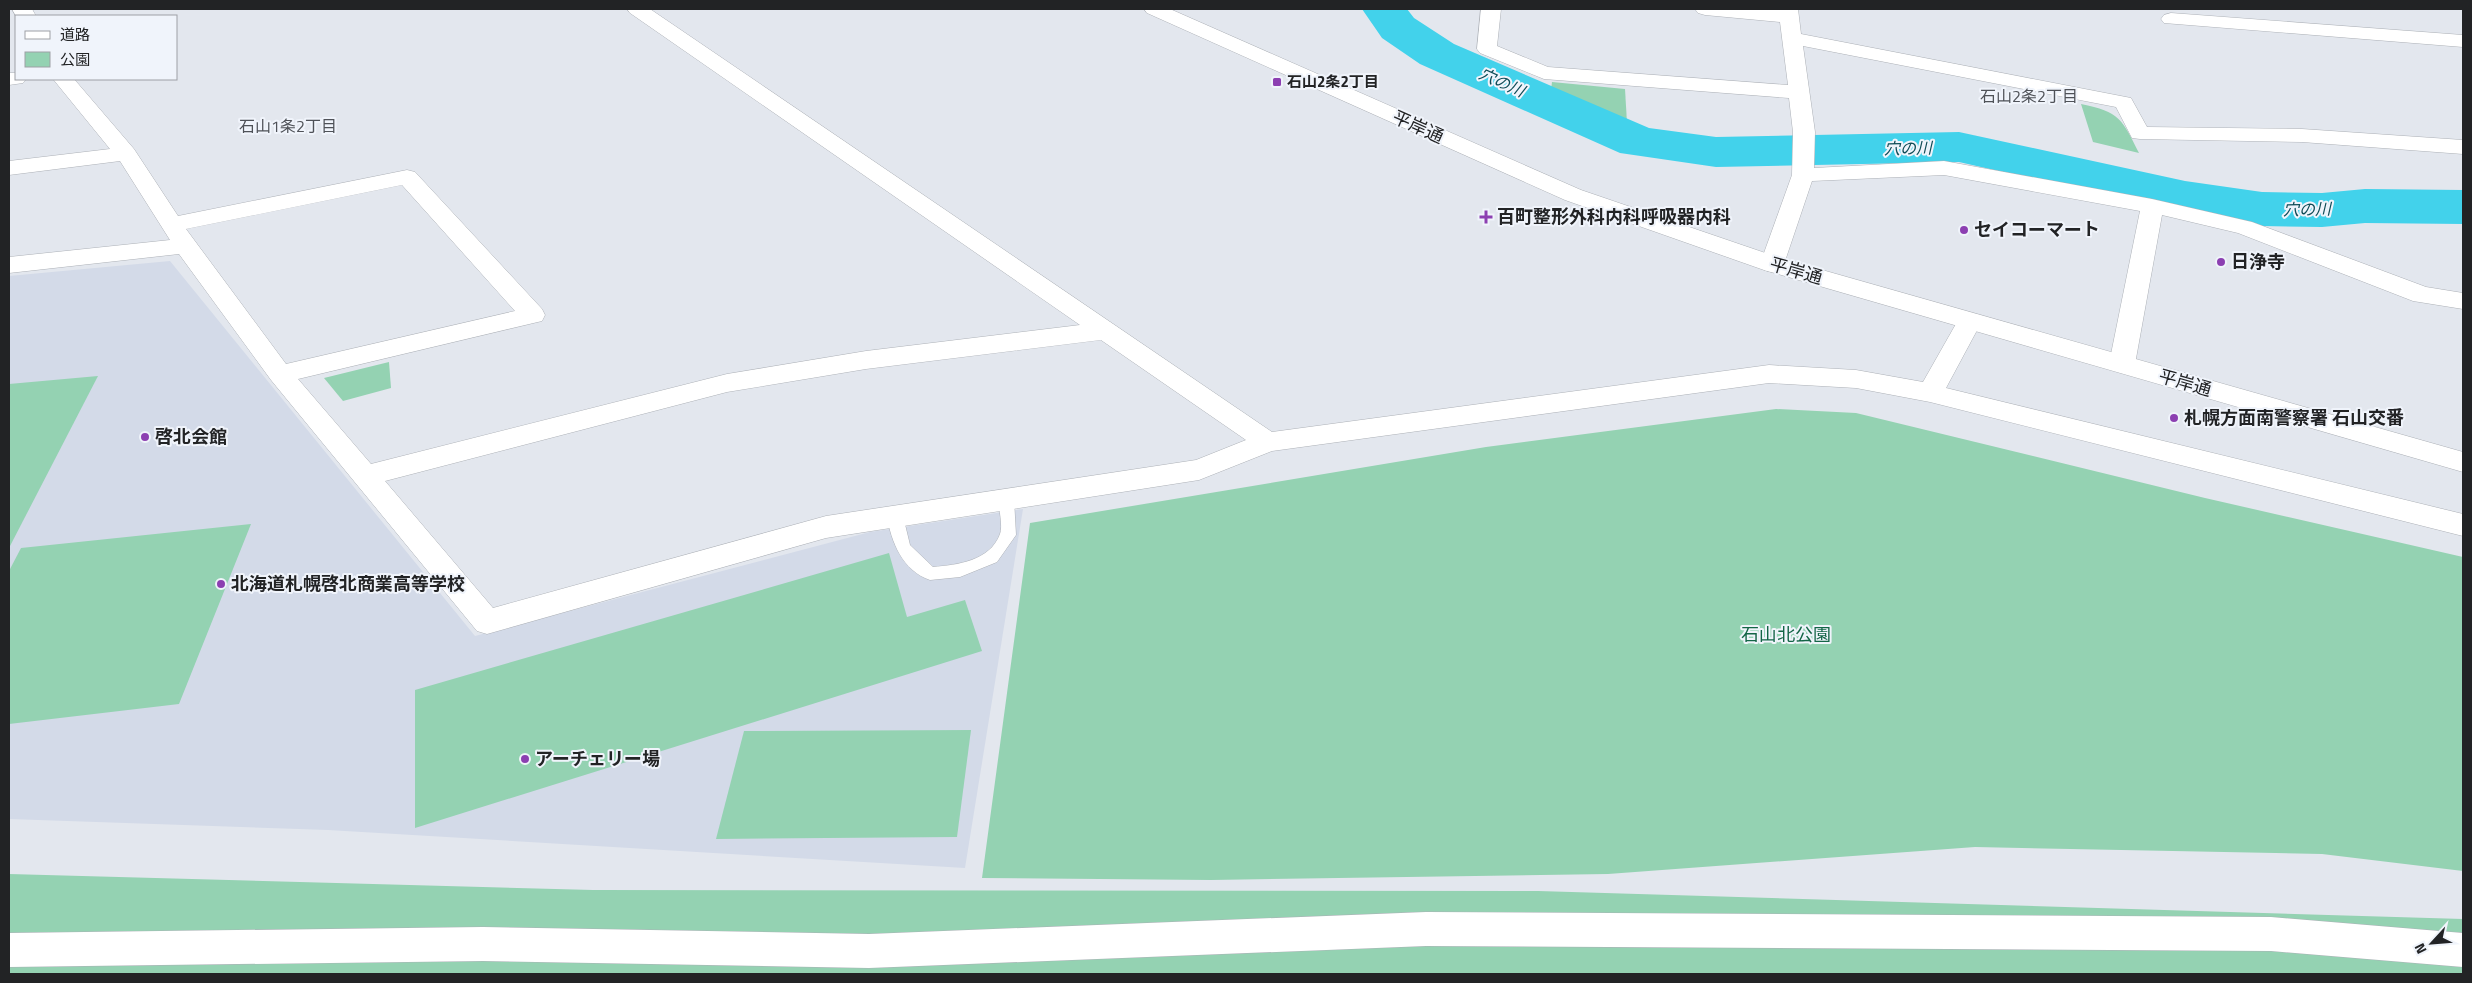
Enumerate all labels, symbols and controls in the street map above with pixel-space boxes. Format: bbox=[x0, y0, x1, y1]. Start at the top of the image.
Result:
legend bbox=[15, 15, 178, 80]
text: 道路 bbox=[60, 23, 90, 46]
text: 公園 bbox=[60, 48, 90, 71]
water label: 穴の川 bbox=[1475, 61, 1531, 104]
place label: 石山2条2丁目 bbox=[1287, 70, 1379, 93]
marker: 石山2条2丁目 bbox=[1271, 76, 1283, 88]
district label: 石山2条2丁目 bbox=[1980, 84, 2078, 108]
street label: 平岸通 bbox=[1388, 103, 1448, 150]
district label: 石山1条2丁目 bbox=[239, 114, 337, 138]
water label: 穴の川 bbox=[1884, 136, 1934, 160]
water label: 穴の川 bbox=[2283, 197, 2333, 221]
place label: 百町整形外科内科呼吸器内科 bbox=[1497, 203, 1731, 230]
marker: 百町整形外科内科呼吸器内科 bbox=[1479, 210, 1493, 224]
place label: セイコーマート bbox=[1974, 216, 2100, 243]
marker: セイコーマート bbox=[1958, 224, 1970, 236]
place label: 日浄寺 bbox=[2231, 248, 2285, 275]
street label: 平岸通 bbox=[1766, 250, 1826, 291]
marker: 日浄寺 bbox=[2215, 256, 2227, 268]
street label: 平岸通 bbox=[2155, 362, 2215, 403]
place label: 札幌方面南警察署 石山交番 bbox=[2184, 404, 2404, 431]
marker: 札幌方面南警察署 石山交番 bbox=[2168, 412, 2180, 424]
place label: 啓北会館 bbox=[155, 423, 227, 450]
marker: 啓北会館 bbox=[139, 431, 151, 443]
place label: 北海道札幌啓北商業高等学校 bbox=[231, 570, 465, 597]
marker: 北海道札幌啓北商業高等学校 bbox=[215, 578, 227, 590]
park label: 石山北公園 bbox=[1741, 621, 1831, 648]
place label: アーチェリー場 bbox=[535, 745, 660, 772]
marker: アーチェリー場 bbox=[519, 753, 531, 765]
north arrow bbox=[2407, 918, 2457, 968]
text: N bbox=[2408, 940, 2431, 958]

